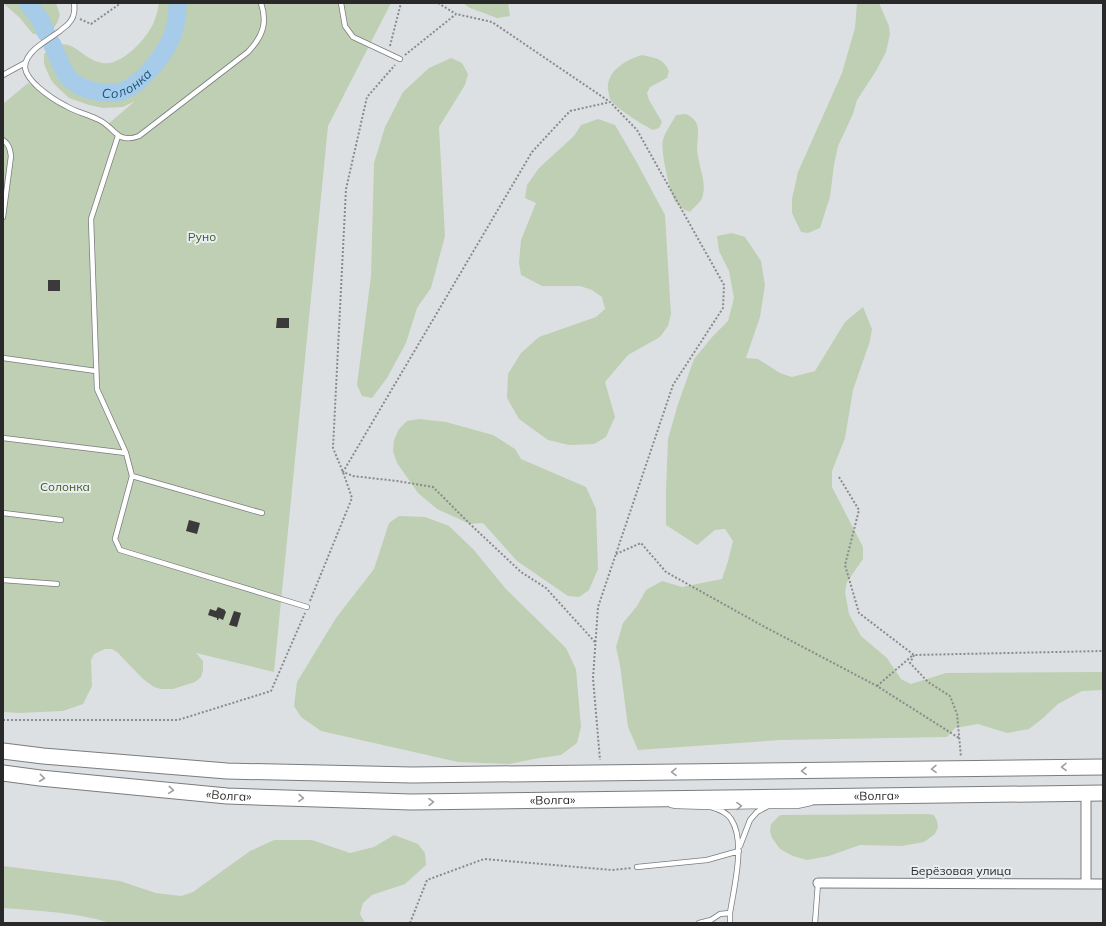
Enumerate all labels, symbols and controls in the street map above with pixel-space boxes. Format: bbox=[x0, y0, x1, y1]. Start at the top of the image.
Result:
water label: Солонка bbox=[101, 65, 155, 101]
park label: Руно bbox=[188, 229, 216, 244]
park label: Солонка bbox=[40, 479, 90, 494]
one-way arrow bbox=[1061, 763, 1067, 772]
one-way arrow bbox=[931, 765, 937, 773]
one-way arrow bbox=[801, 767, 807, 775]
one-way arrow bbox=[671, 768, 677, 776]
one-way arrow bbox=[39, 773, 45, 782]
one-way arrow bbox=[168, 786, 174, 795]
street label: «Волга» bbox=[206, 786, 252, 804]
street label: «Волга» bbox=[854, 788, 900, 803]
street label: «Волга» bbox=[530, 792, 576, 807]
one-way arrow bbox=[298, 794, 304, 802]
one-way arrow bbox=[428, 797, 434, 806]
one-way arrow bbox=[736, 802, 742, 810]
street label: Берёзовая улица bbox=[911, 863, 1011, 878]

